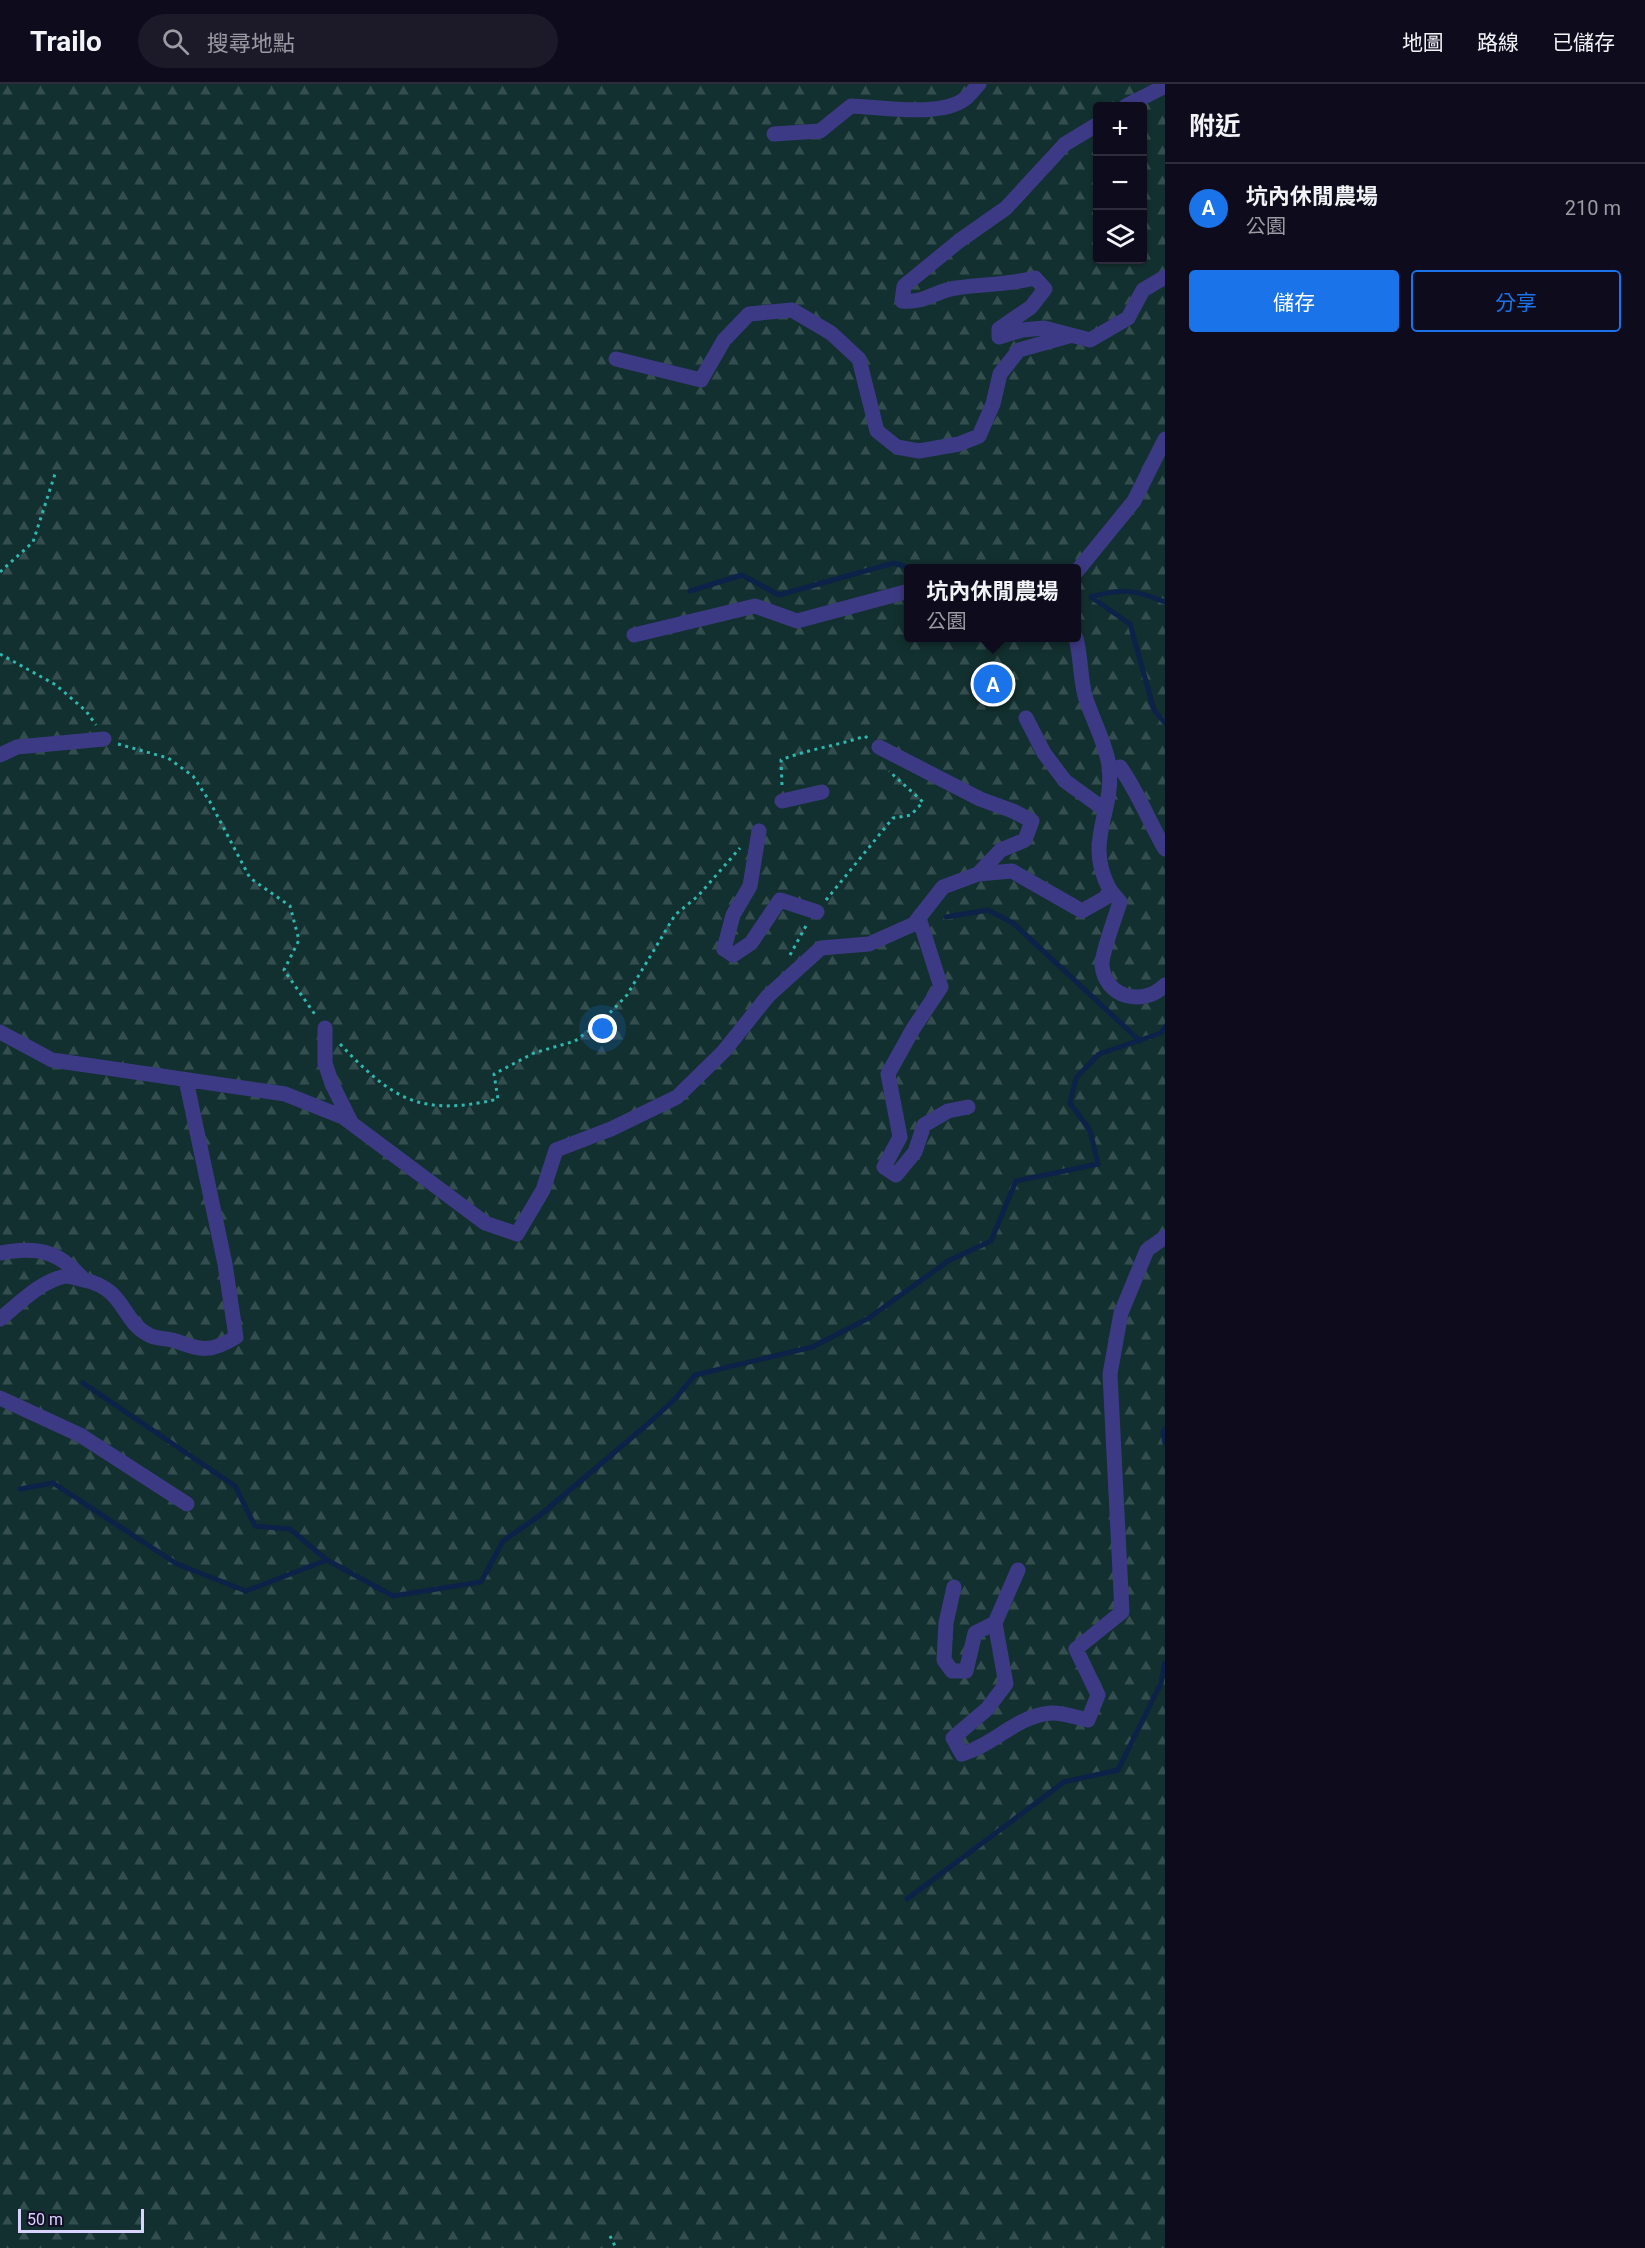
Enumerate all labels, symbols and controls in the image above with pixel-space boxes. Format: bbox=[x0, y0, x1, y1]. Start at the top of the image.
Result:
search box bbox=[138, 14, 558, 68]
text: Trailo bbox=[30, 25, 102, 58]
icon: search bbox=[159, 25, 192, 58]
text: 搜尋地點 bbox=[207, 31, 295, 56]
text: 地圖 bbox=[1402, 31, 1444, 55]
text: 路線 bbox=[1477, 31, 1519, 55]
text: 已儲存 bbox=[1552, 31, 1615, 55]
map controls bbox=[1093, 102, 1147, 264]
button: + bbox=[1093, 102, 1147, 156]
text: 附近 bbox=[1189, 111, 1241, 141]
button: − bbox=[1093, 156, 1147, 210]
text: 坑內休閒農場 bbox=[1246, 184, 1378, 209]
text: A bbox=[1202, 196, 1215, 220]
text: 210 m bbox=[1565, 196, 1621, 220]
button: layers bbox=[1093, 210, 1147, 264]
text: 公園 bbox=[1246, 214, 1286, 238]
button: 儲存 bbox=[1189, 270, 1399, 332]
button: 分享 bbox=[1411, 270, 1621, 332]
popup bbox=[904, 564, 1081, 642]
text: 坑內休閒農場 bbox=[926, 579, 1059, 604]
text: 公園 bbox=[926, 609, 966, 633]
pin: A bbox=[974, 662, 1012, 706]
your location bbox=[588, 1014, 617, 1043]
scale bar bbox=[18, 2206, 144, 2234]
text: 50 m bbox=[27, 2210, 63, 2229]

